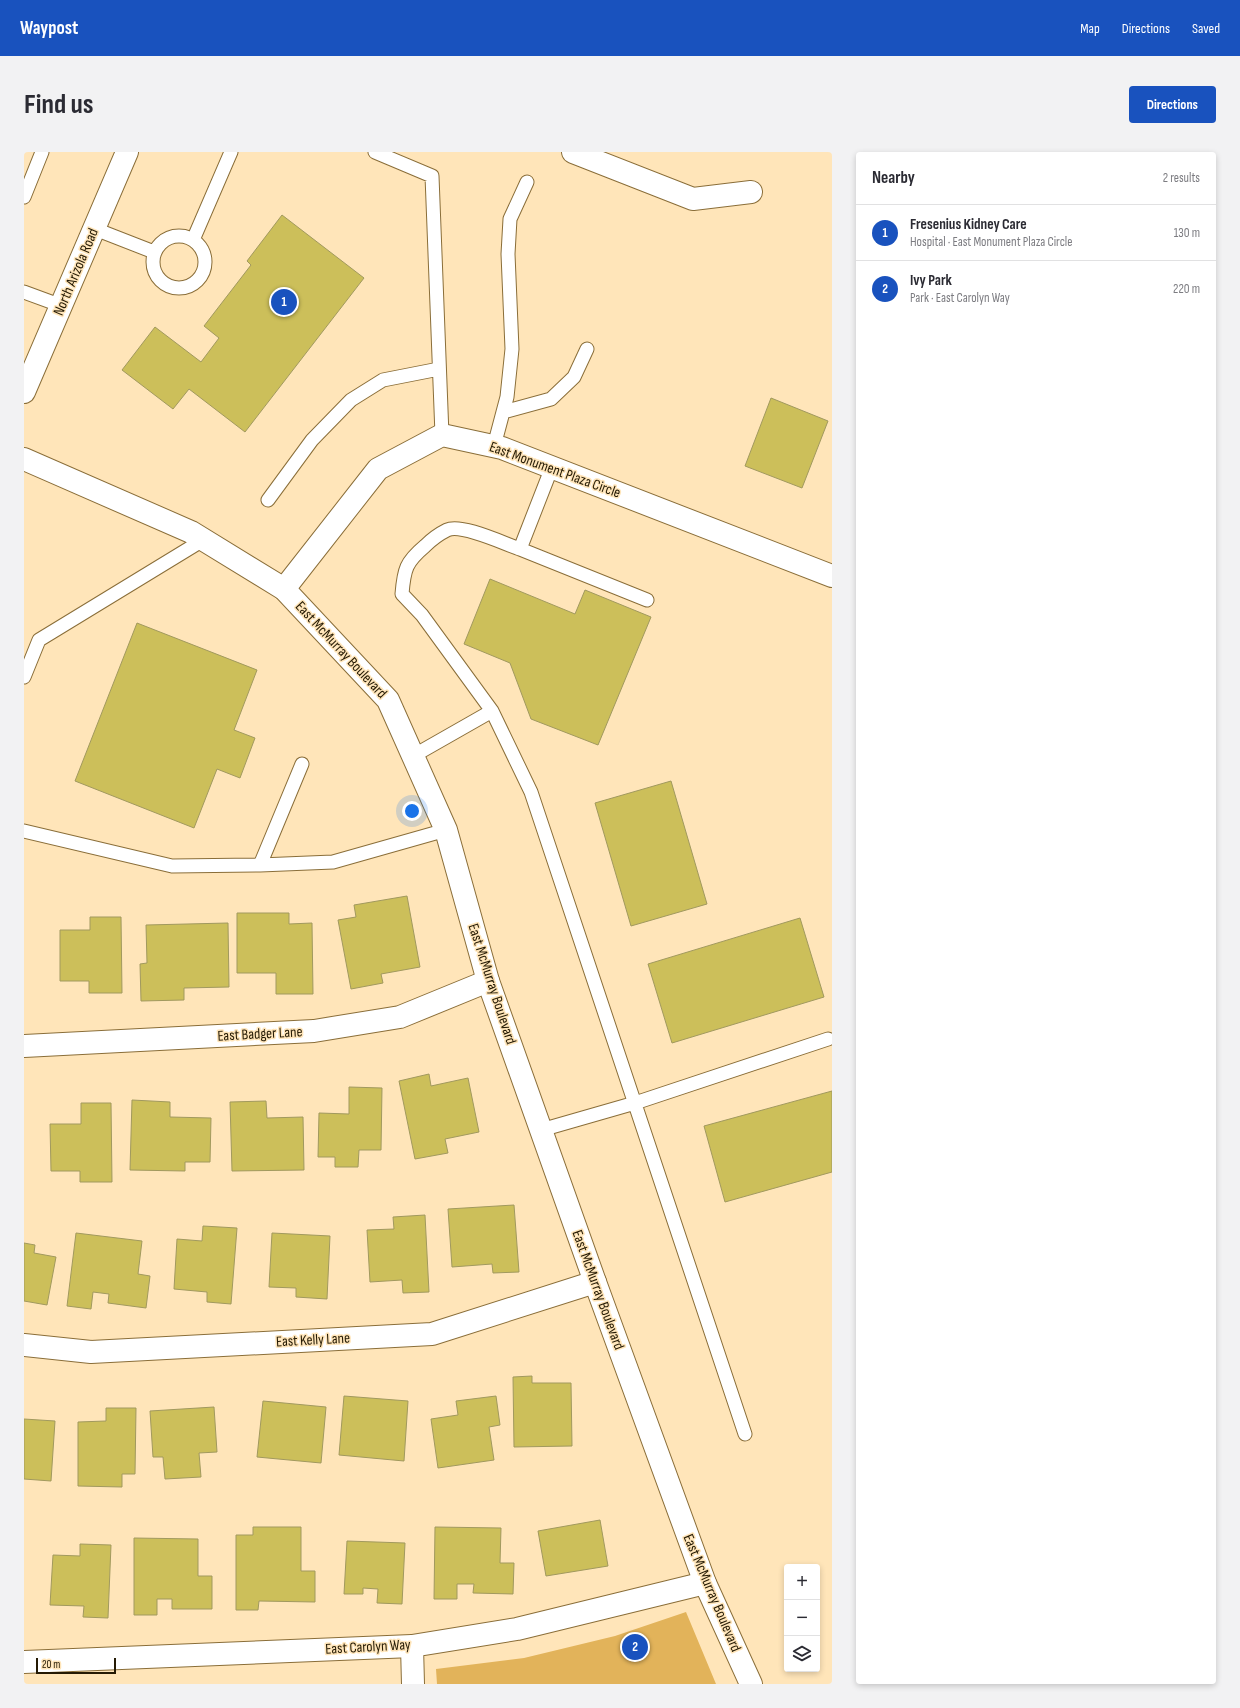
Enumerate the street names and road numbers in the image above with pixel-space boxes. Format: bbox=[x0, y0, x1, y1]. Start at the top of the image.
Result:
street label: North Arizola Road bbox=[49, 226, 103, 318]
street label: East Monument Plaza Circle bbox=[487, 437, 623, 503]
street label: East McMurray Boulevard bbox=[291, 597, 391, 703]
street label: East McMurray Boulevard bbox=[464, 921, 520, 1047]
street label: East Badger Lane bbox=[217, 1022, 303, 1046]
street label: East McMurray Boulevard bbox=[568, 1228, 628, 1352]
street label: East Kelly Lane bbox=[275, 1329, 351, 1351]
street label: East McMurray Boulevard bbox=[679, 1531, 745, 1655]
street label: East Carolyn Way bbox=[325, 1635, 411, 1659]

